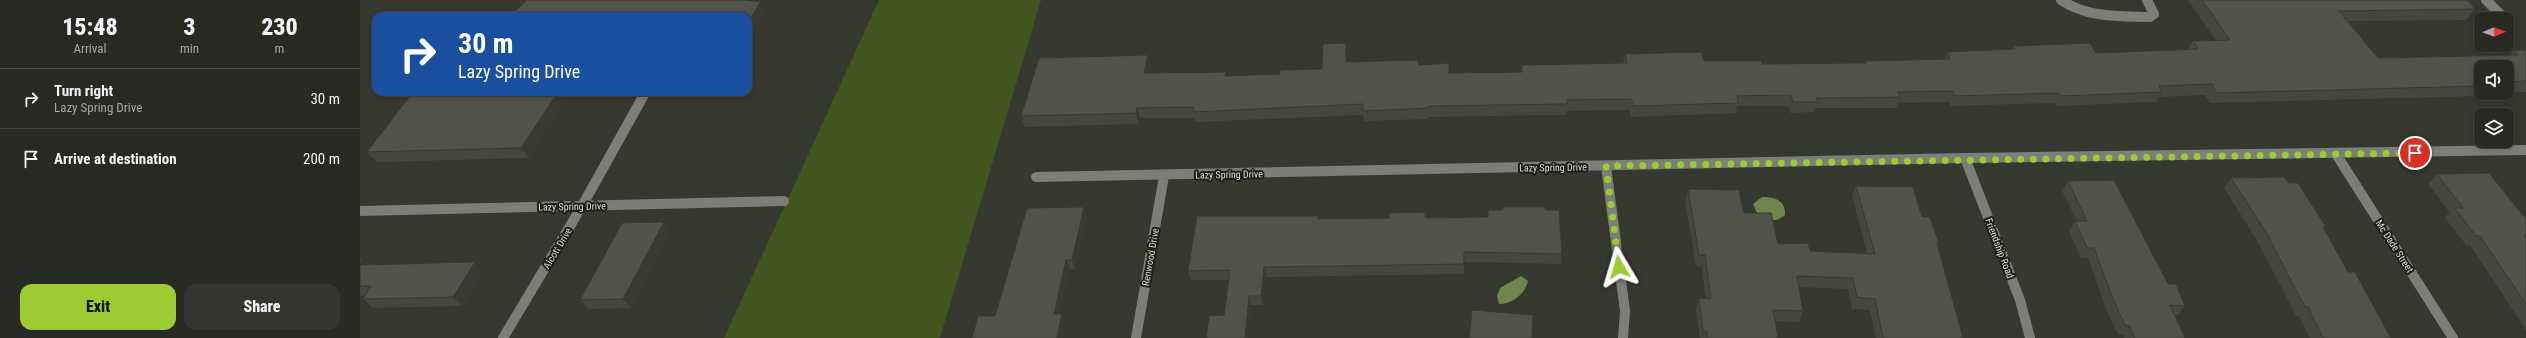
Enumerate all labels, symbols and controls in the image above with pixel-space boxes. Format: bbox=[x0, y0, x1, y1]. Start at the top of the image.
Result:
north arrow bbox=[2474, 12, 2514, 52]
map controls bbox=[2474, 12, 2514, 148]
text: 15:48 bbox=[62, 13, 118, 41]
text: 3 bbox=[183, 13, 196, 41]
text: 230 bbox=[261, 13, 298, 41]
text: 30 m bbox=[458, 27, 514, 60]
icon: right bbox=[392, 28, 444, 80]
text: Arrival bbox=[73, 41, 107, 56]
text: min bbox=[180, 41, 199, 56]
text: m bbox=[275, 41, 284, 56]
button: sound bbox=[2474, 60, 2514, 100]
text: Lazy Spring Drive bbox=[458, 61, 580, 82]
text: Turn right bbox=[54, 82, 113, 100]
icon: right bbox=[20, 88, 42, 110]
text: 30 m bbox=[310, 90, 340, 108]
text: Lazy Spring Drive bbox=[54, 100, 142, 115]
button: layers bbox=[2474, 108, 2514, 148]
pin bbox=[2398, 136, 2432, 170]
icon: arrive bbox=[2404, 142, 2426, 164]
icon: arrive bbox=[20, 148, 42, 170]
text: Arrive at destination bbox=[54, 150, 177, 168]
text: 200 m bbox=[303, 150, 340, 168]
street label: Lazy Spring Drive bbox=[1519, 161, 1587, 174]
street label: Lazy Spring Drive bbox=[1195, 168, 1263, 181]
street label: Lazy Spring Drive bbox=[538, 200, 606, 213]
street label: Friendship Road bbox=[1983, 217, 2016, 280]
street label: Mc Dade Street bbox=[2374, 218, 2416, 275]
street label: Alcott Drive bbox=[541, 226, 574, 271]
street label: Renwood Drive bbox=[1140, 227, 1161, 287]
position arrow bbox=[1598, 246, 1640, 288]
button: Exit bbox=[20, 284, 176, 330]
button: Share bbox=[184, 284, 340, 330]

